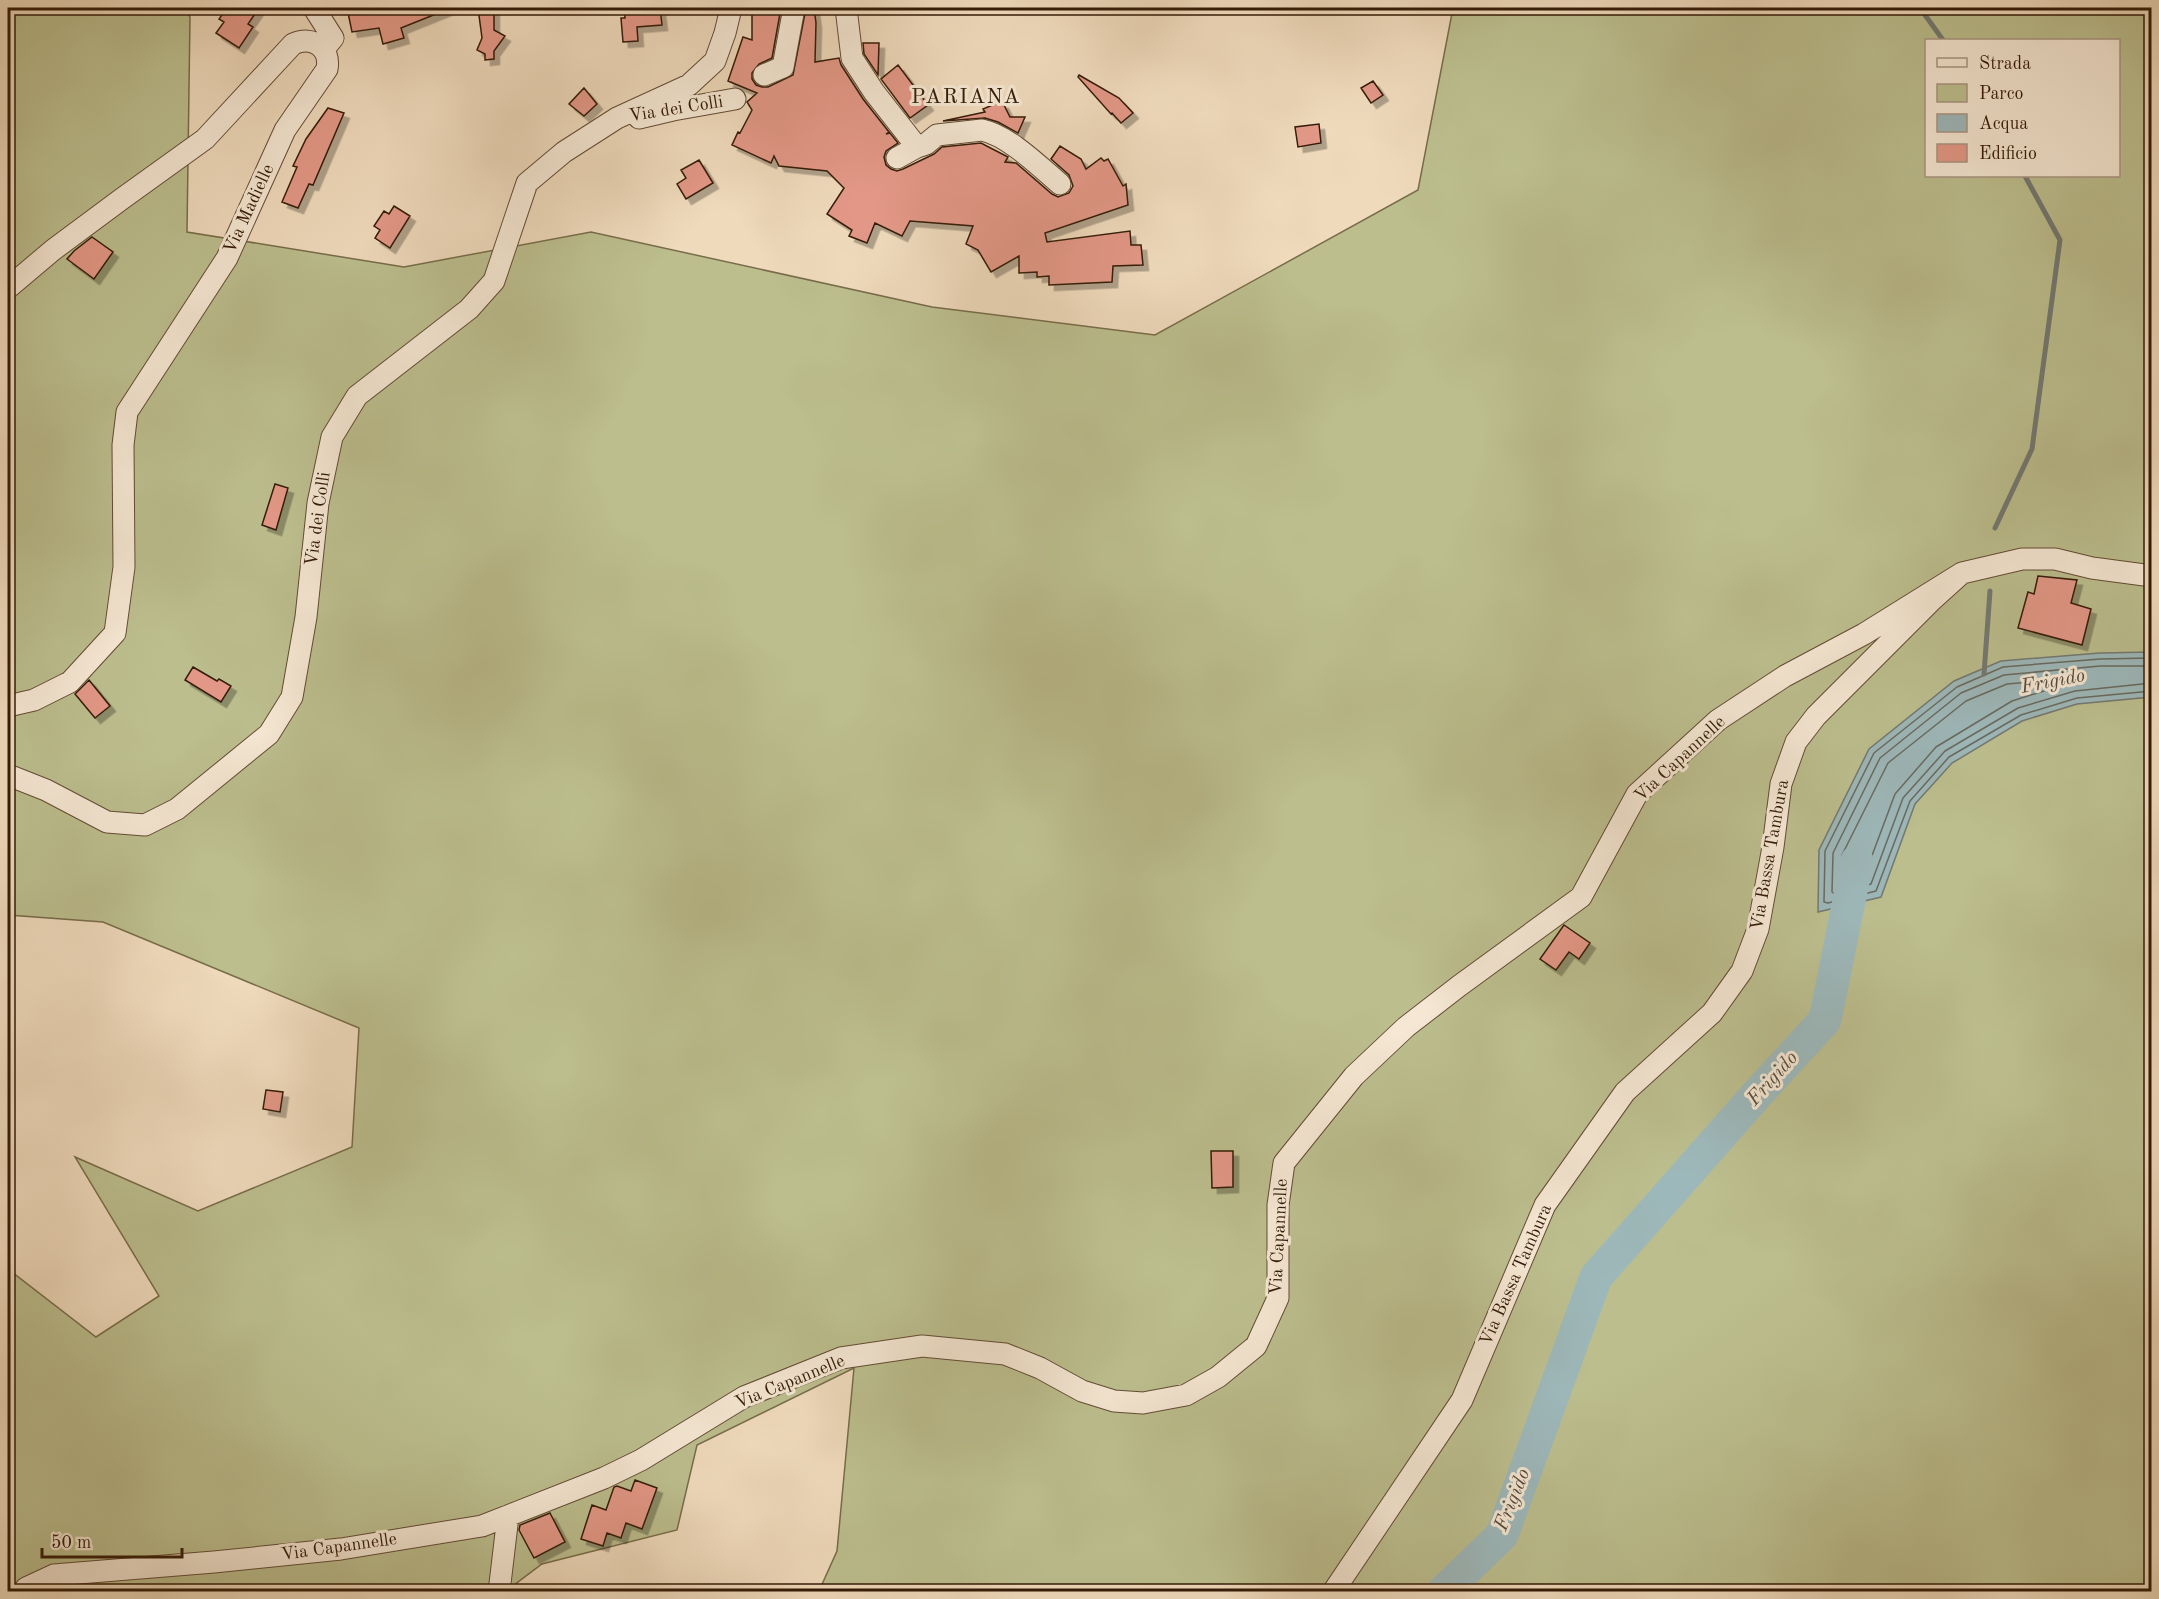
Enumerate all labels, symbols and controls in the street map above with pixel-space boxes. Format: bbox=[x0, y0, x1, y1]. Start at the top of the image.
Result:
legend bbox=[1925, 39, 2120, 177]
text: Strada bbox=[1979, 55, 2031, 73]
text: Parco bbox=[1979, 85, 2024, 103]
district label: PARIANA bbox=[911, 87, 1021, 108]
street label: Via dei Colli bbox=[628, 93, 724, 125]
text: Acqua bbox=[1979, 115, 2028, 133]
text: Edificio bbox=[1979, 145, 2037, 163]
street label: Via Madielle bbox=[220, 162, 278, 256]
street label: Via dei Colli bbox=[302, 471, 334, 567]
water label: Frigido bbox=[2018, 666, 2087, 698]
street label: Via Capannelle bbox=[1631, 713, 1729, 805]
street label: Via Bassa Tambura bbox=[1748, 778, 1792, 932]
water label: Frigido bbox=[1743, 1048, 1802, 1111]
street label: Via Capannelle bbox=[1267, 1178, 1291, 1296]
street label: Via Bassa Tambura bbox=[1477, 1201, 1555, 1349]
street label: Via Capannelle bbox=[732, 1352, 848, 1412]
water label: Frigido bbox=[1491, 1466, 1534, 1535]
scale bar bbox=[42, 1521, 182, 1559]
street label: Via Capannelle bbox=[280, 1530, 398, 1564]
text: 50 m bbox=[51, 1534, 91, 1552]

